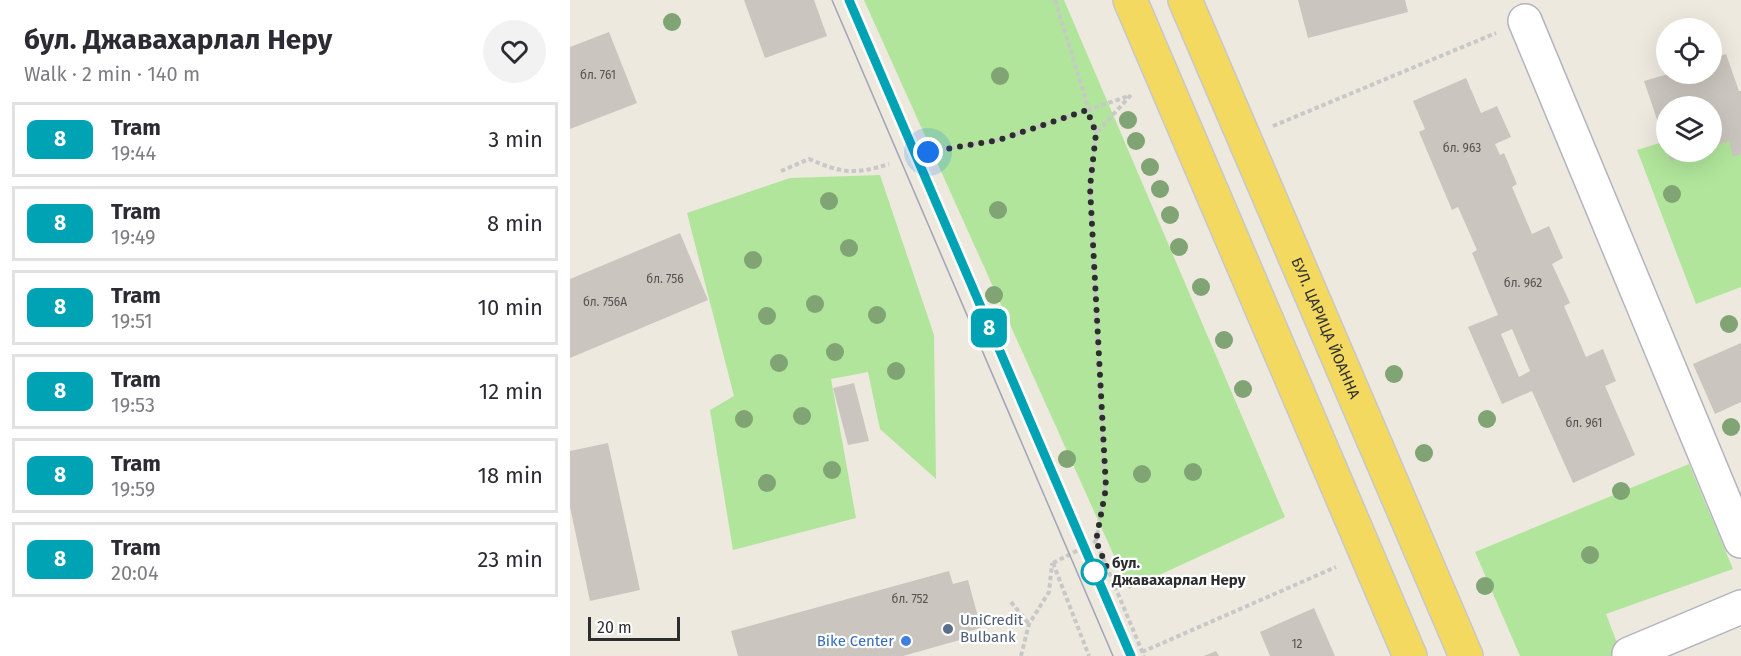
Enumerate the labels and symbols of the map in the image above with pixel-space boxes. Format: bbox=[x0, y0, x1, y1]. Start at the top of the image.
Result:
house number: бл. 761 bbox=[580, 68, 616, 82]
your location bbox=[913, 137, 943, 167]
house number: бл. 963 bbox=[1443, 141, 1481, 155]
street label: БУЛ. ЦАРИЦА ЙОАННА bbox=[1287, 255, 1364, 402]
house number: бл. 756 bbox=[646, 272, 684, 286]
house number: бл. 962 bbox=[1504, 276, 1542, 290]
house number: бл. 756А bbox=[583, 295, 627, 309]
line badge: 8 bbox=[970, 308, 1008, 348]
house number: бл. 961 bbox=[1565, 416, 1603, 430]
place label: бул. Джавахарлал Неру bbox=[1111, 554, 1246, 589]
marker: бул. Джавахарлал Неру bbox=[1081, 559, 1107, 585]
house number: бл. 752 bbox=[892, 592, 928, 606]
place label: UniCredit Bulbank bbox=[960, 611, 1024, 646]
scale bar bbox=[588, 614, 680, 642]
marker: UniCredit Bulbank bbox=[941, 622, 955, 636]
place label: Bike Center bbox=[817, 632, 894, 650]
marker: Bike Center bbox=[899, 634, 913, 648]
house number: 12 bbox=[1291, 637, 1303, 651]

